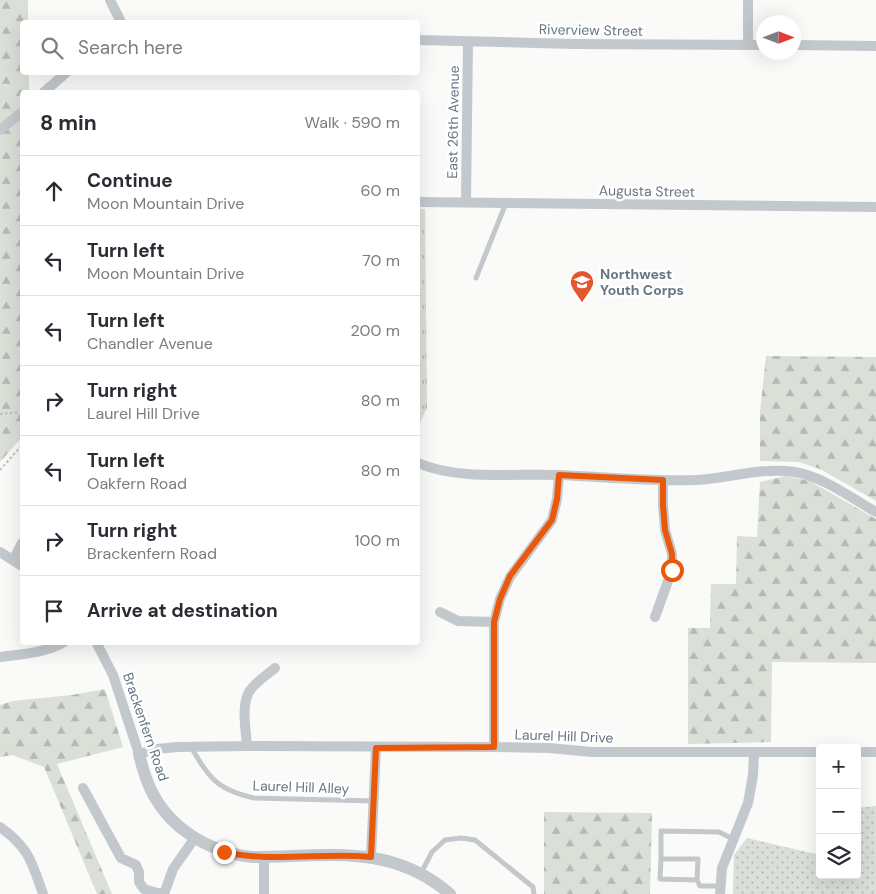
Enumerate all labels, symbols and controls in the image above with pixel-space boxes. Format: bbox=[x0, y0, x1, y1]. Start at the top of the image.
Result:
north arrow bbox=[756, 15, 801, 60]
search box bbox=[20, 20, 420, 75]
street label: Riverview Street bbox=[539, 20, 643, 40]
icon: search bbox=[38, 34, 66, 62]
text: Search here bbox=[78, 35, 183, 60]
street label: East 26th Avenue bbox=[443, 65, 463, 179]
text: 8 min bbox=[40, 109, 97, 137]
text: Walk · 590 m bbox=[304, 112, 400, 133]
text: Continue bbox=[87, 168, 173, 193]
icon: ahead bbox=[40, 177, 68, 205]
text: 60 m bbox=[360, 180, 400, 201]
street label: Augusta Street bbox=[599, 181, 695, 201]
text: Moon Mountain Drive bbox=[87, 193, 244, 214]
text: Turn left bbox=[87, 238, 165, 263]
icon: left bbox=[40, 247, 68, 275]
text: 70 m bbox=[362, 250, 400, 271]
text: Moon Mountain Drive bbox=[87, 263, 244, 284]
place label: Northwest Youth Corps bbox=[600, 265, 684, 299]
school or university icon: Northwest Youth Corps bbox=[569, 269, 595, 303]
text: Turn left bbox=[87, 308, 165, 333]
icon: left bbox=[40, 317, 68, 345]
text: 200 m bbox=[351, 320, 400, 341]
text: Chandler Avenue bbox=[87, 333, 213, 354]
text: Turn right bbox=[87, 378, 177, 403]
icon: right bbox=[40, 387, 68, 415]
text: 80 m bbox=[361, 390, 400, 411]
text: Laurel Hill Drive bbox=[87, 403, 200, 424]
text: Turn left bbox=[87, 448, 165, 473]
icon: left bbox=[40, 457, 68, 485]
text: 80 m bbox=[361, 460, 400, 481]
text: Oakfern Road bbox=[87, 473, 187, 494]
text: Turn right bbox=[87, 518, 177, 543]
icon: right bbox=[40, 527, 68, 555]
text: 100 m bbox=[355, 530, 400, 551]
text: Brackenfern Road bbox=[87, 543, 217, 564]
route start bbox=[661, 559, 684, 582]
icon: arrive bbox=[40, 597, 68, 625]
text: Arrive at destination bbox=[87, 598, 278, 623]
street label: Brackenfern Road bbox=[119, 670, 173, 784]
street label: Laurel Hill Drive bbox=[514, 725, 614, 747]
map controls bbox=[816, 744, 861, 879]
button: + bbox=[816, 744, 861, 789]
street label: Laurel Hill Alley bbox=[252, 776, 350, 798]
button: − bbox=[816, 789, 861, 834]
button: layers bbox=[816, 834, 861, 879]
route end bbox=[213, 841, 236, 864]

